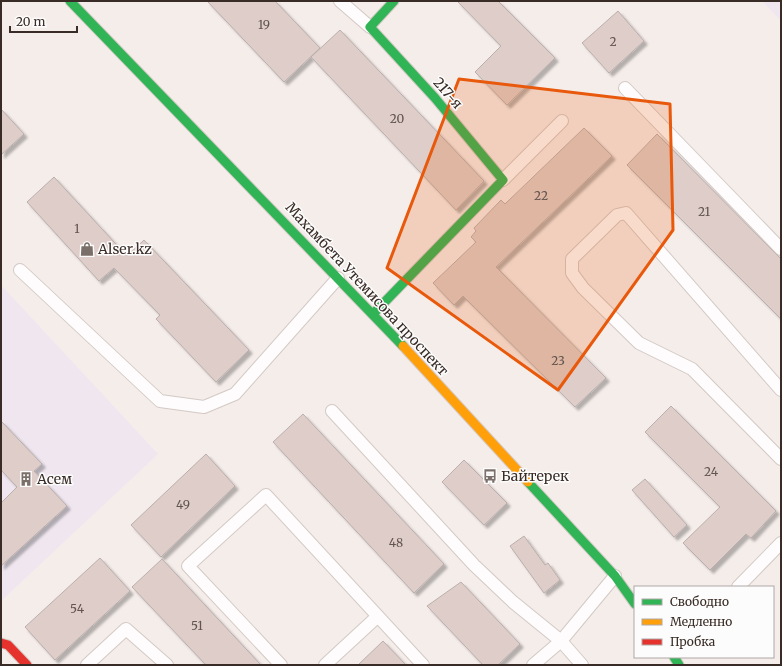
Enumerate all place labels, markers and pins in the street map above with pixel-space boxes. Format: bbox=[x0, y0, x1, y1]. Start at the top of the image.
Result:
place label: Alser.kz bbox=[97, 240, 152, 258]
shop icon: Alser.kz bbox=[79, 241, 95, 257]
place label: Байтерек bbox=[501, 467, 569, 485]
bus stop icon: Байтерек bbox=[482, 468, 498, 484]
place label: Асем bbox=[36, 470, 73, 488]
building icon: Асем bbox=[18, 471, 34, 487]

